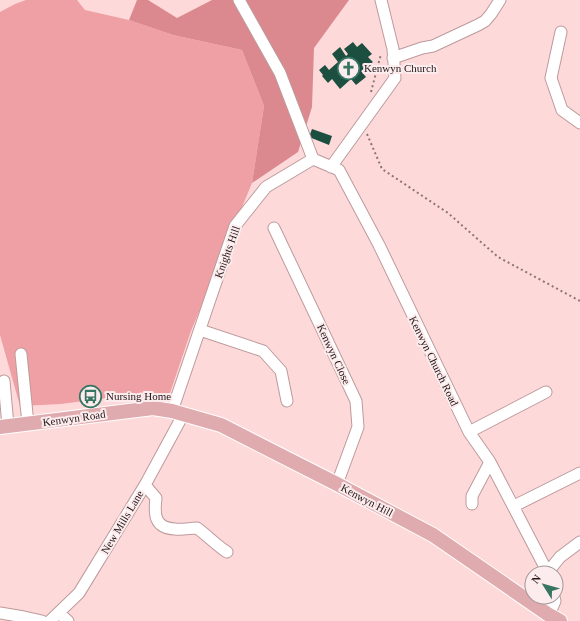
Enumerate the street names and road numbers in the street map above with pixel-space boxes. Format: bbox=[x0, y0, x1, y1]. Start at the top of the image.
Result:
street label: Knights Hill bbox=[212, 224, 242, 280]
street label: Kenwyn Church Road bbox=[407, 314, 461, 408]
street label: Kenwyn Close bbox=[315, 322, 353, 386]
street label: Kenwyn Road bbox=[42, 408, 107, 428]
street label: Kenwyn Hill bbox=[339, 481, 395, 519]
street label: New Mills Lane bbox=[98, 488, 146, 556]

